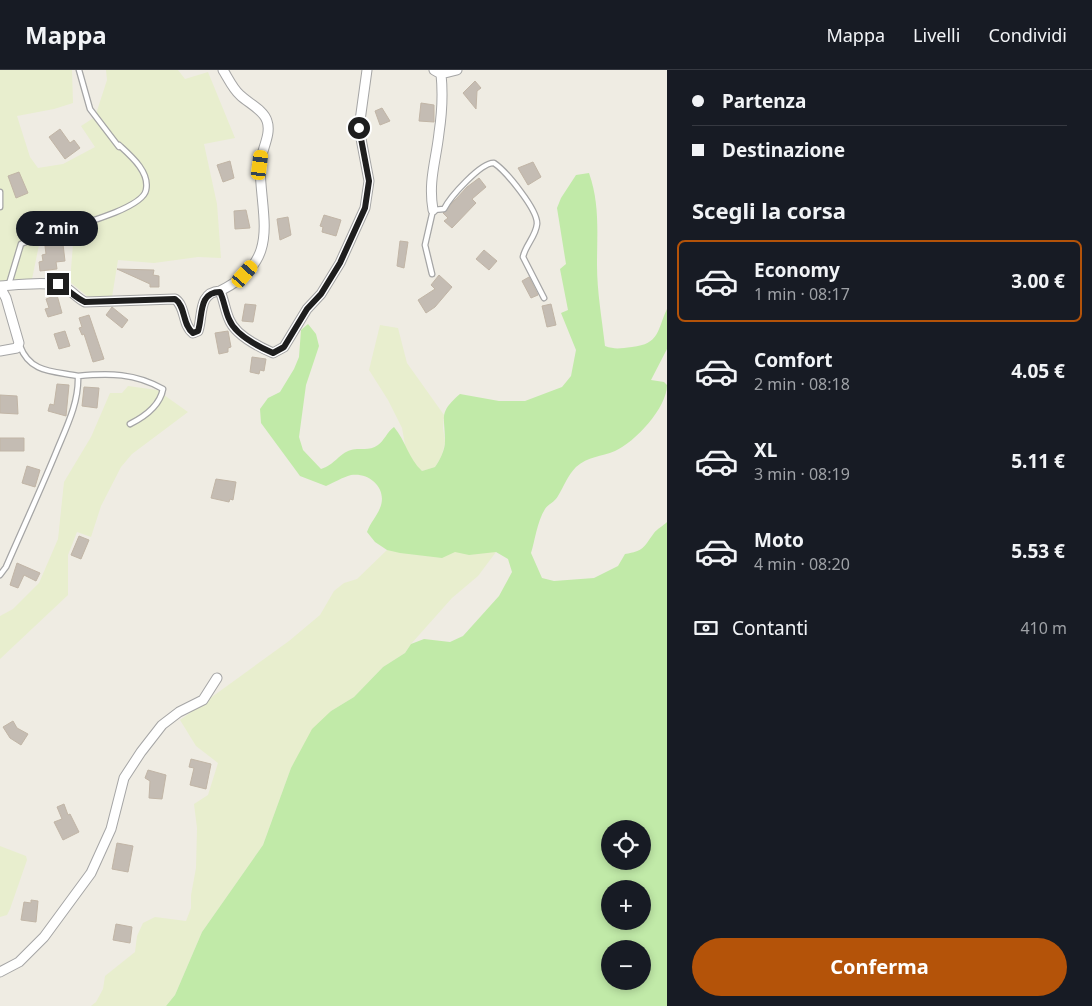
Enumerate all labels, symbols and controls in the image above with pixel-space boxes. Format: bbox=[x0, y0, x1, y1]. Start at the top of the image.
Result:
text: Mappa bbox=[25, 18, 107, 51]
text: Mappa bbox=[826, 23, 885, 47]
text: Livelli bbox=[913, 23, 960, 47]
text: Condividi bbox=[988, 23, 1067, 47]
text: Partenza bbox=[722, 88, 806, 114]
route start bbox=[348, 117, 370, 139]
text: Destinazione bbox=[722, 137, 845, 163]
car bbox=[250, 149, 269, 181]
text: Scegli la corsa bbox=[692, 195, 846, 225]
callout: 2 min bbox=[17, 212, 99, 246]
text: 2 min bbox=[35, 217, 79, 239]
text: Economy bbox=[754, 257, 840, 283]
car bbox=[229, 258, 260, 290]
icon: car bbox=[694, 259, 739, 304]
text: 3.00 € bbox=[1011, 268, 1065, 294]
route end bbox=[47, 273, 69, 295]
text: 1 min · 08:17 bbox=[754, 283, 850, 305]
text: Comfort bbox=[754, 347, 833, 373]
icon: car bbox=[694, 349, 739, 394]
text: 4.05 € bbox=[1011, 358, 1065, 384]
text: 2 min · 08:18 bbox=[754, 373, 850, 395]
text: XL bbox=[754, 437, 777, 463]
icon: car bbox=[694, 439, 739, 484]
text: 5.11 € bbox=[1011, 448, 1065, 474]
text: 3 min · 08:19 bbox=[754, 463, 850, 485]
text: Moto bbox=[754, 527, 804, 553]
icon: car bbox=[694, 529, 739, 574]
text: 5.53 € bbox=[1011, 538, 1065, 564]
text: 4 min · 08:20 bbox=[754, 553, 850, 575]
icon: cash bbox=[692, 614, 720, 642]
text: Contanti bbox=[732, 615, 808, 641]
text: 410 m bbox=[1020, 617, 1067, 639]
map controls bbox=[601, 820, 651, 990]
button: locate bbox=[601, 820, 651, 870]
button: + bbox=[601, 880, 651, 930]
button: Conferma bbox=[692, 938, 1067, 996]
button: − bbox=[601, 940, 651, 990]

